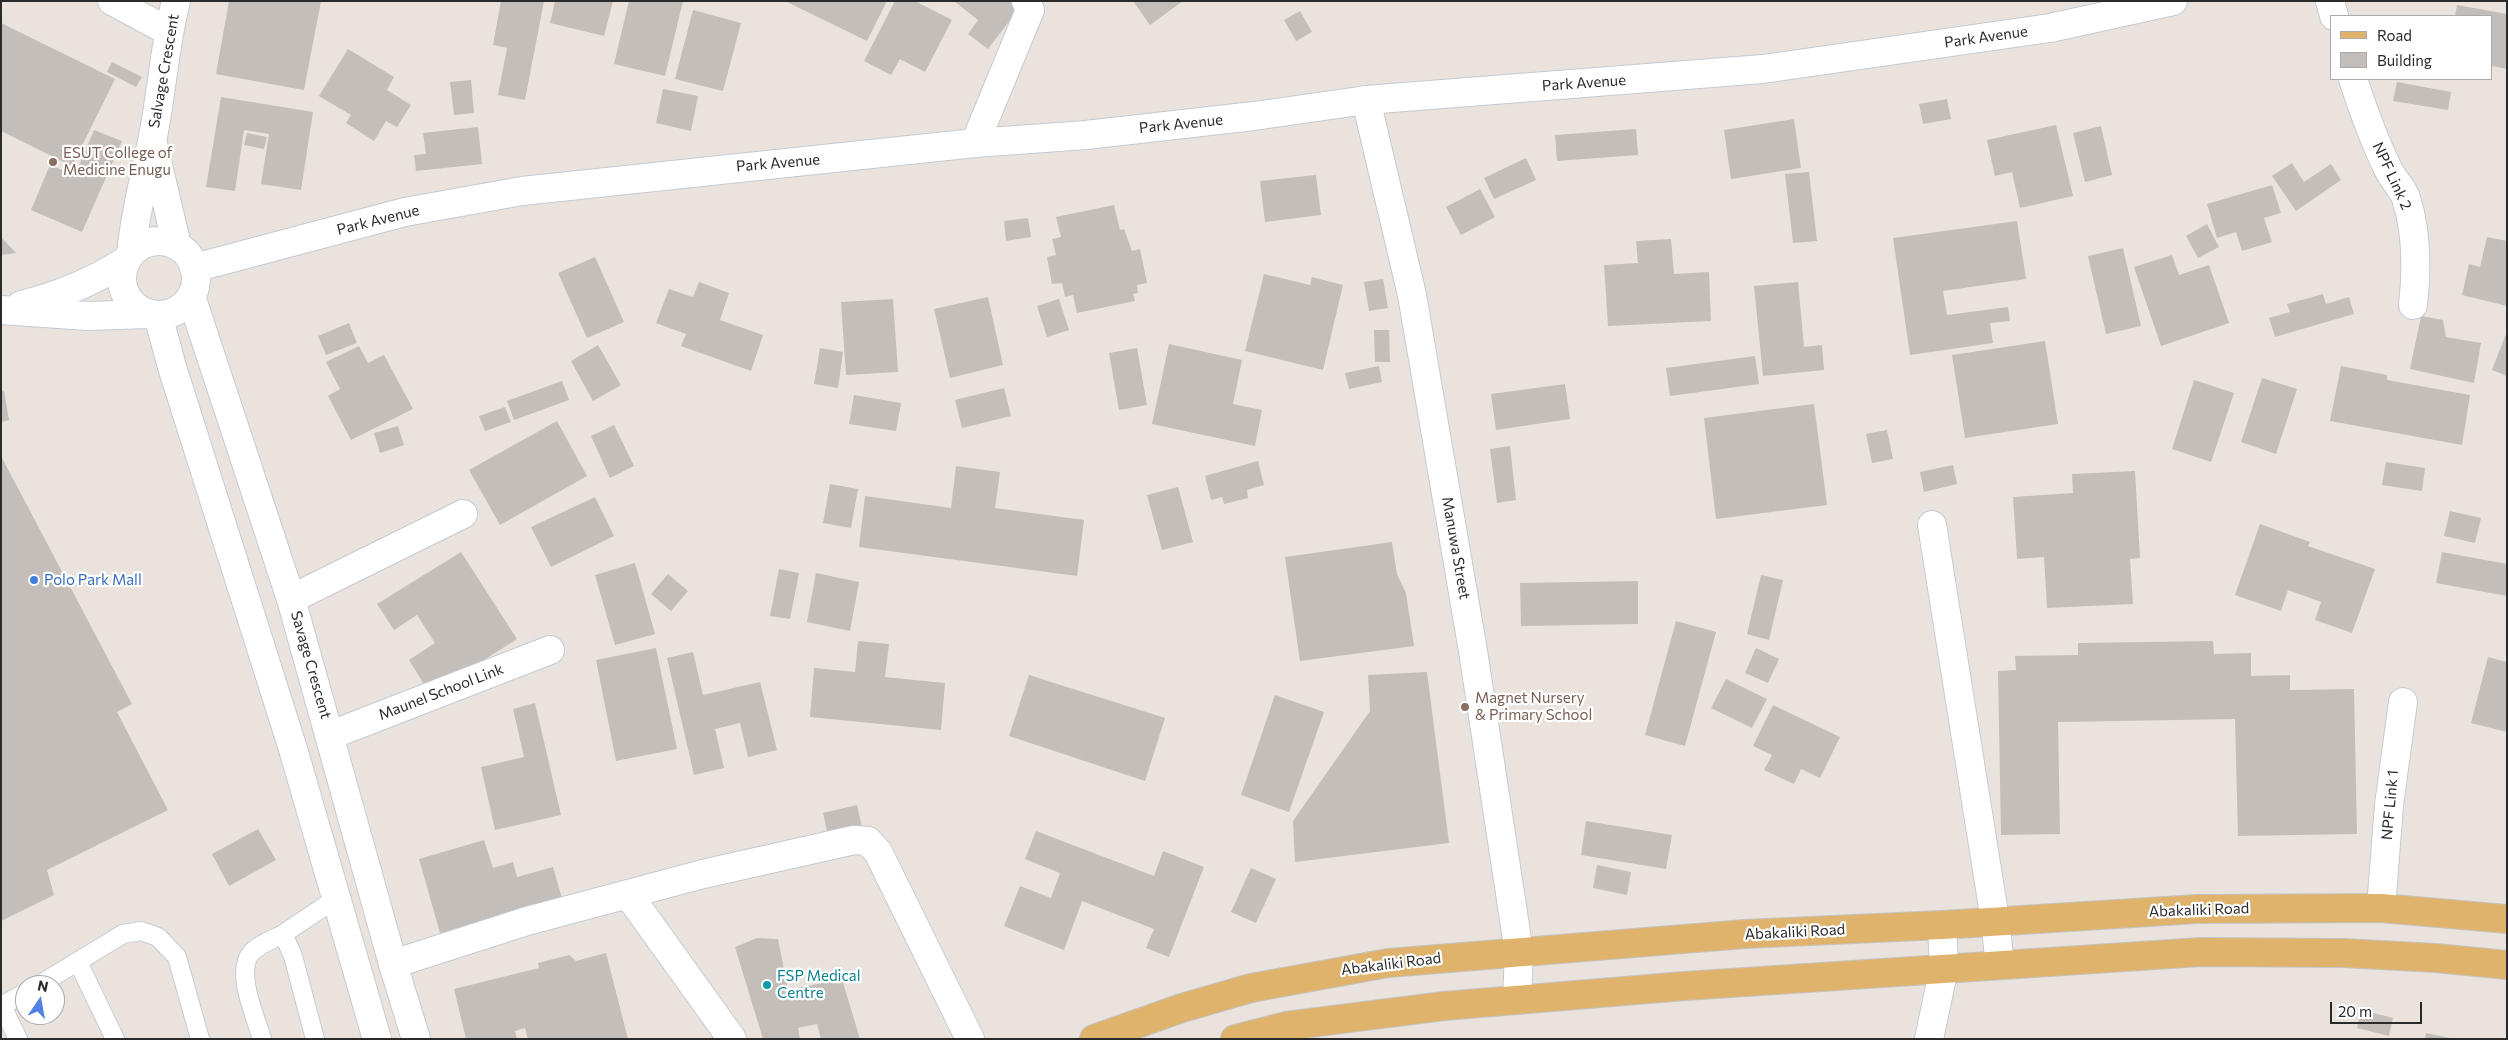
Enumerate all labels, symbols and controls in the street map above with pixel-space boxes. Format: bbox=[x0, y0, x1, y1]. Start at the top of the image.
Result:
street label: Salvage Crescent bbox=[145, 13, 183, 129]
legend bbox=[2330, 15, 2493, 80]
street label: Park Avenue bbox=[1943, 22, 2029, 52]
text: Road bbox=[2377, 26, 2412, 44]
text: Building bbox=[2377, 51, 2432, 69]
street label: Park Avenue bbox=[1541, 71, 1627, 95]
street label: Park Avenue bbox=[1138, 111, 1224, 137]
street label: NPF Link 2 bbox=[2369, 139, 2415, 213]
place label: ESUT College of Medicine Enugu bbox=[63, 144, 172, 179]
street label: Park Avenue bbox=[735, 150, 821, 176]
marker: ESUT College of Medicine Enugu bbox=[47, 156, 59, 168]
street label: Park Avenue bbox=[335, 201, 421, 239]
street label: Manuwa Street bbox=[1438, 495, 1474, 601]
place label: Polo Park Mall bbox=[44, 571, 142, 589]
marker: Polo Park Mall bbox=[28, 574, 40, 586]
street label: Savage Crescent bbox=[287, 609, 335, 721]
street label: Maunel School Link bbox=[376, 660, 506, 724]
place label: Magnet Nursery & Primary School bbox=[1475, 689, 1592, 724]
marker: Magnet Nursery & Primary School bbox=[1459, 701, 1471, 713]
street label: NPF Link 1 bbox=[2378, 769, 2402, 841]
street label: Abakaliki Road bbox=[2148, 899, 2250, 921]
street label: Abakaliki Road bbox=[1744, 920, 1846, 944]
street label: Abakaliki Road bbox=[1340, 949, 1442, 979]
place label: FSP Medical Centre bbox=[777, 967, 861, 1002]
north arrow bbox=[15, 975, 65, 1025]
text: N bbox=[36, 976, 50, 995]
marker: FSP Medical Centre bbox=[761, 979, 773, 991]
scale bar bbox=[2333, 992, 2426, 1024]
text: 20 m bbox=[2338, 1002, 2372, 1020]

